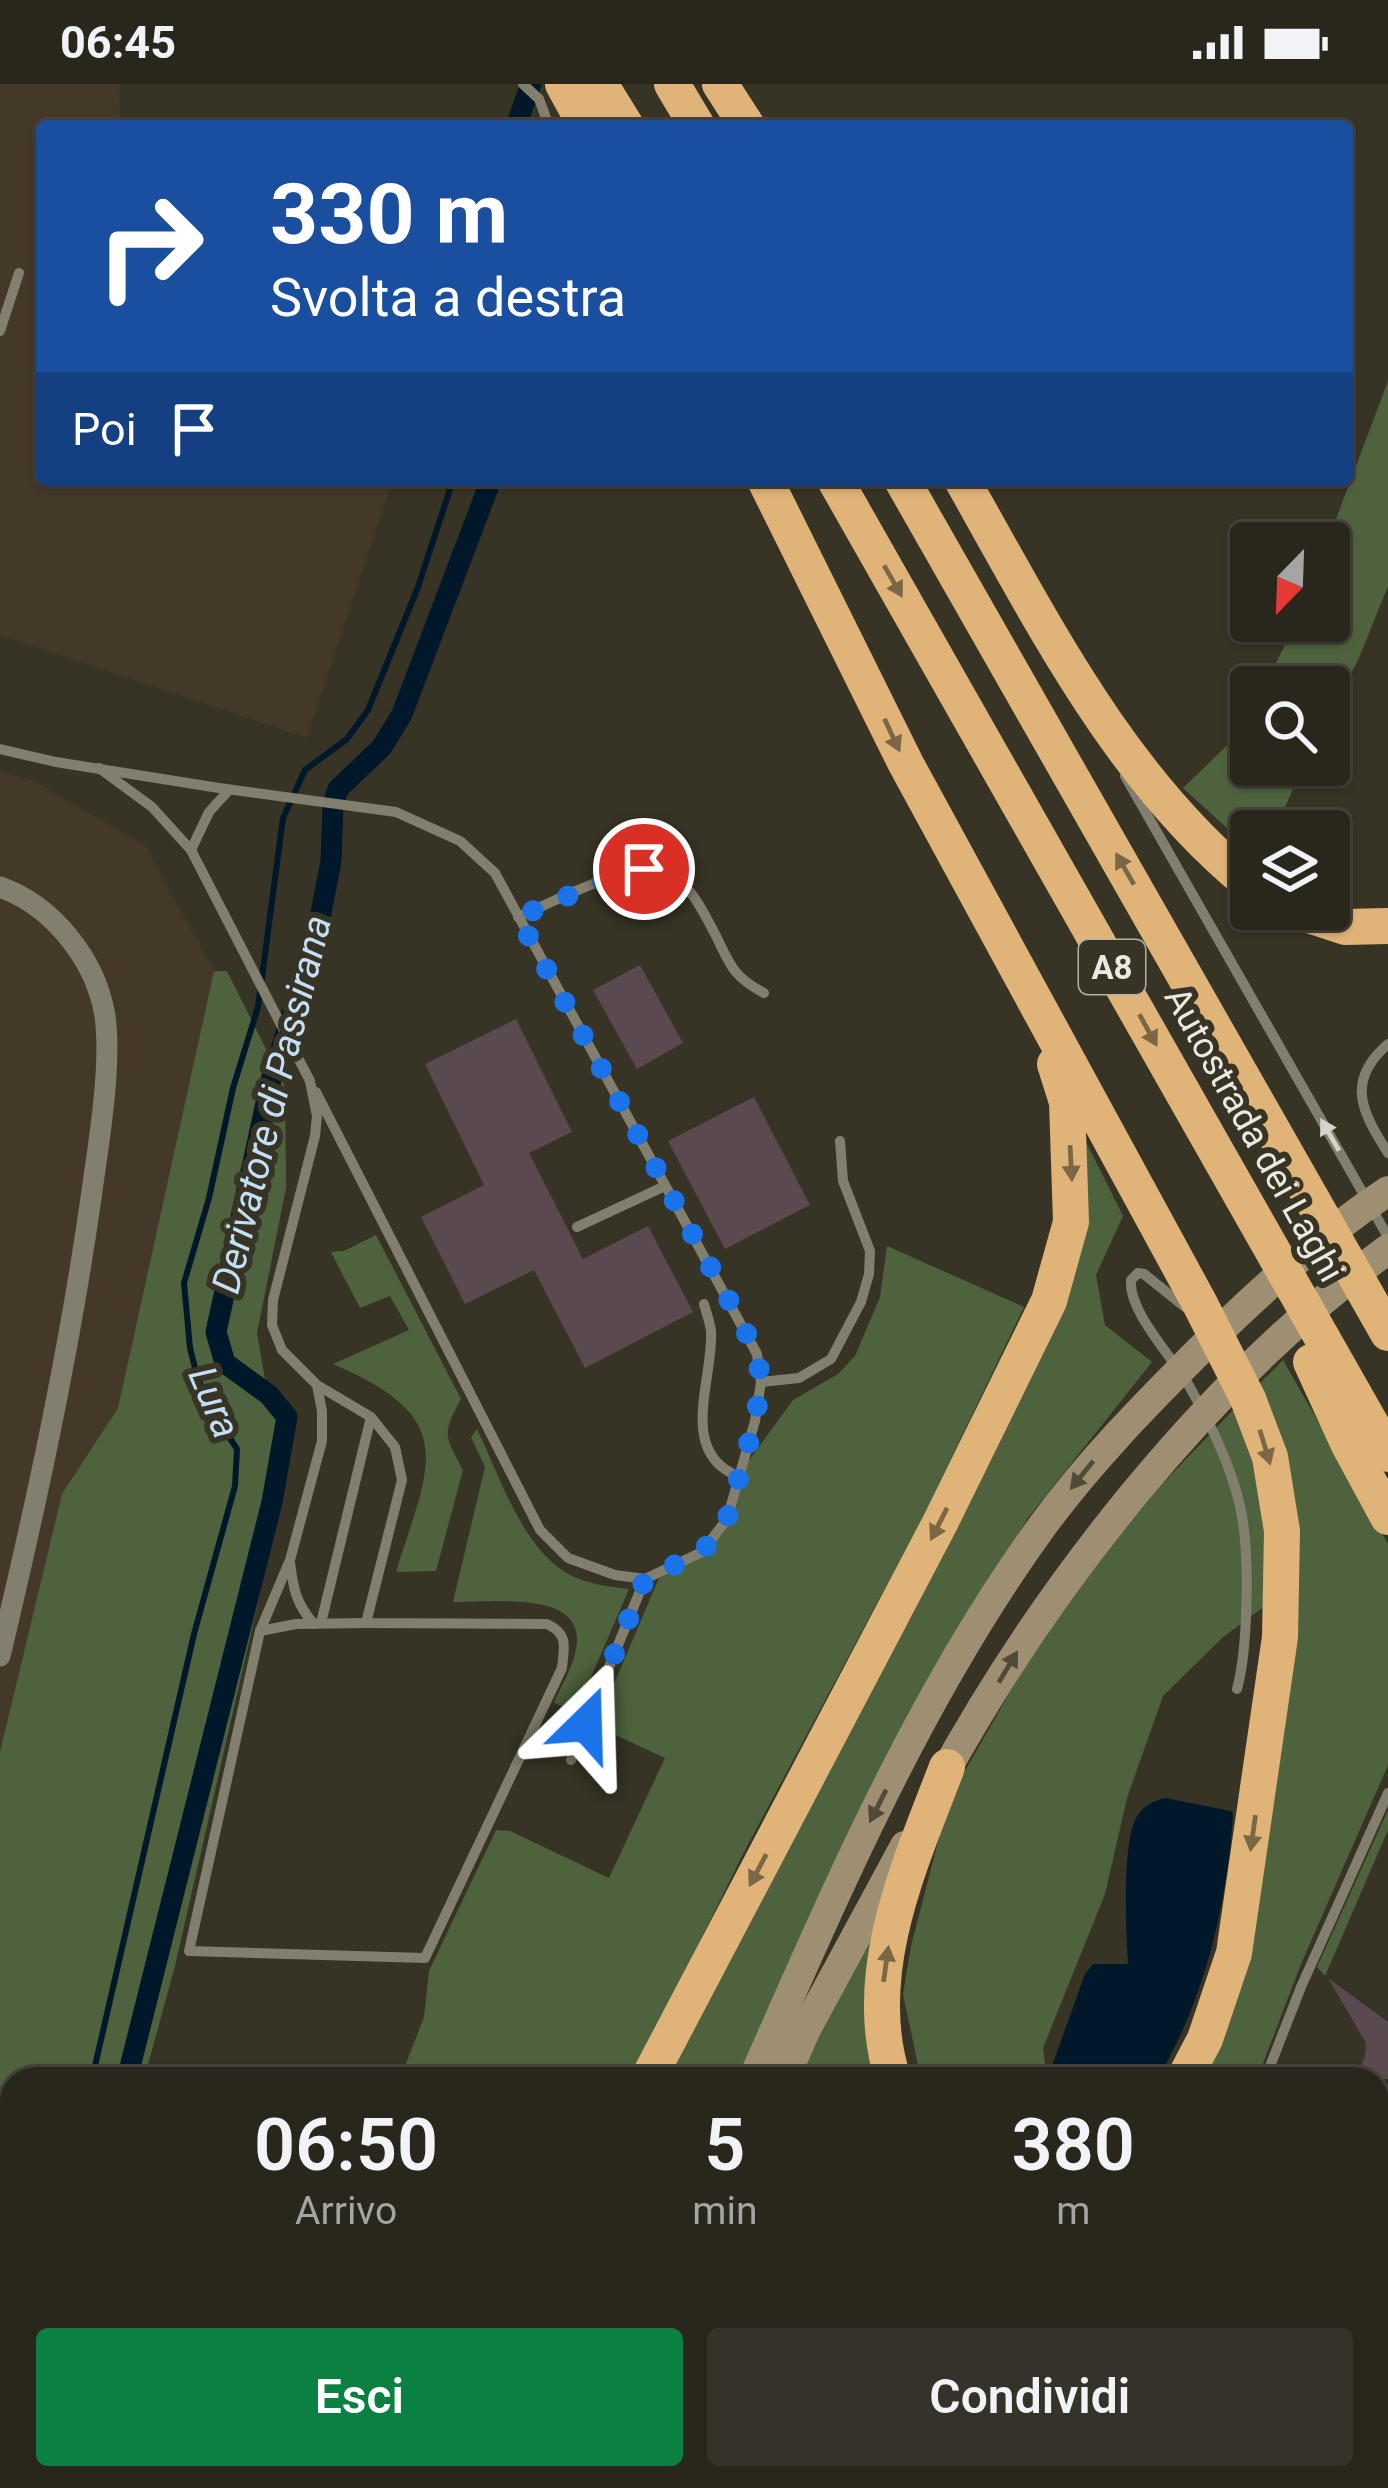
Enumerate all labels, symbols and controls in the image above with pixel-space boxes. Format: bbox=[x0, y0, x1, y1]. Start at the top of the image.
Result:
text: 06:45 bbox=[60, 16, 176, 69]
text: 330 m bbox=[270, 165, 508, 264]
icon: right bbox=[72, 168, 228, 324]
text: Svolta a destra bbox=[270, 266, 626, 329]
icon: arrive bbox=[161, 396, 227, 462]
text: Poi bbox=[72, 403, 137, 456]
north arrow bbox=[1230, 522, 1350, 642]
map controls bbox=[1230, 522, 1350, 930]
one-way arrow bbox=[881, 565, 902, 598]
button: search bbox=[1230, 666, 1350, 786]
one-way arrow bbox=[882, 718, 902, 753]
button: layers bbox=[1230, 810, 1350, 930]
pin bbox=[593, 818, 695, 920]
icon: arrive bbox=[611, 836, 677, 902]
one-way arrow bbox=[1115, 852, 1136, 886]
water label: Derivatore di Passirana bbox=[203, 911, 341, 1298]
road number: A8 bbox=[1079, 940, 1145, 994]
street label: Autostrada dei Laghi bbox=[1156, 980, 1353, 1289]
one-way arrow bbox=[1136, 1013, 1157, 1047]
one-way arrow bbox=[1320, 1118, 1341, 1153]
one-way arrow bbox=[1062, 1145, 1081, 1183]
water label: Lura bbox=[179, 1360, 250, 1445]
one-way arrow bbox=[1257, 1429, 1275, 1466]
one-way arrow bbox=[1070, 1459, 1095, 1490]
one-way arrow bbox=[929, 1507, 949, 1541]
one-way arrow bbox=[997, 1650, 1018, 1684]
position arrow bbox=[523, 1661, 649, 1787]
one-way arrow bbox=[868, 1789, 888, 1824]
one-way arrow bbox=[1243, 1815, 1262, 1852]
one-way arrow bbox=[748, 1852, 769, 1887]
one-way arrow bbox=[877, 1944, 896, 1982]
text: 06:50 bbox=[254, 2103, 438, 2188]
text: 5 bbox=[704, 2103, 745, 2188]
text: 380 bbox=[1012, 2103, 1135, 2188]
text: Arrivo bbox=[295, 2188, 397, 2234]
text: min bbox=[692, 2188, 757, 2234]
text: m bbox=[1056, 2188, 1090, 2234]
button: Esci bbox=[36, 2328, 683, 2466]
button: Condividi bbox=[707, 2328, 1353, 2466]

